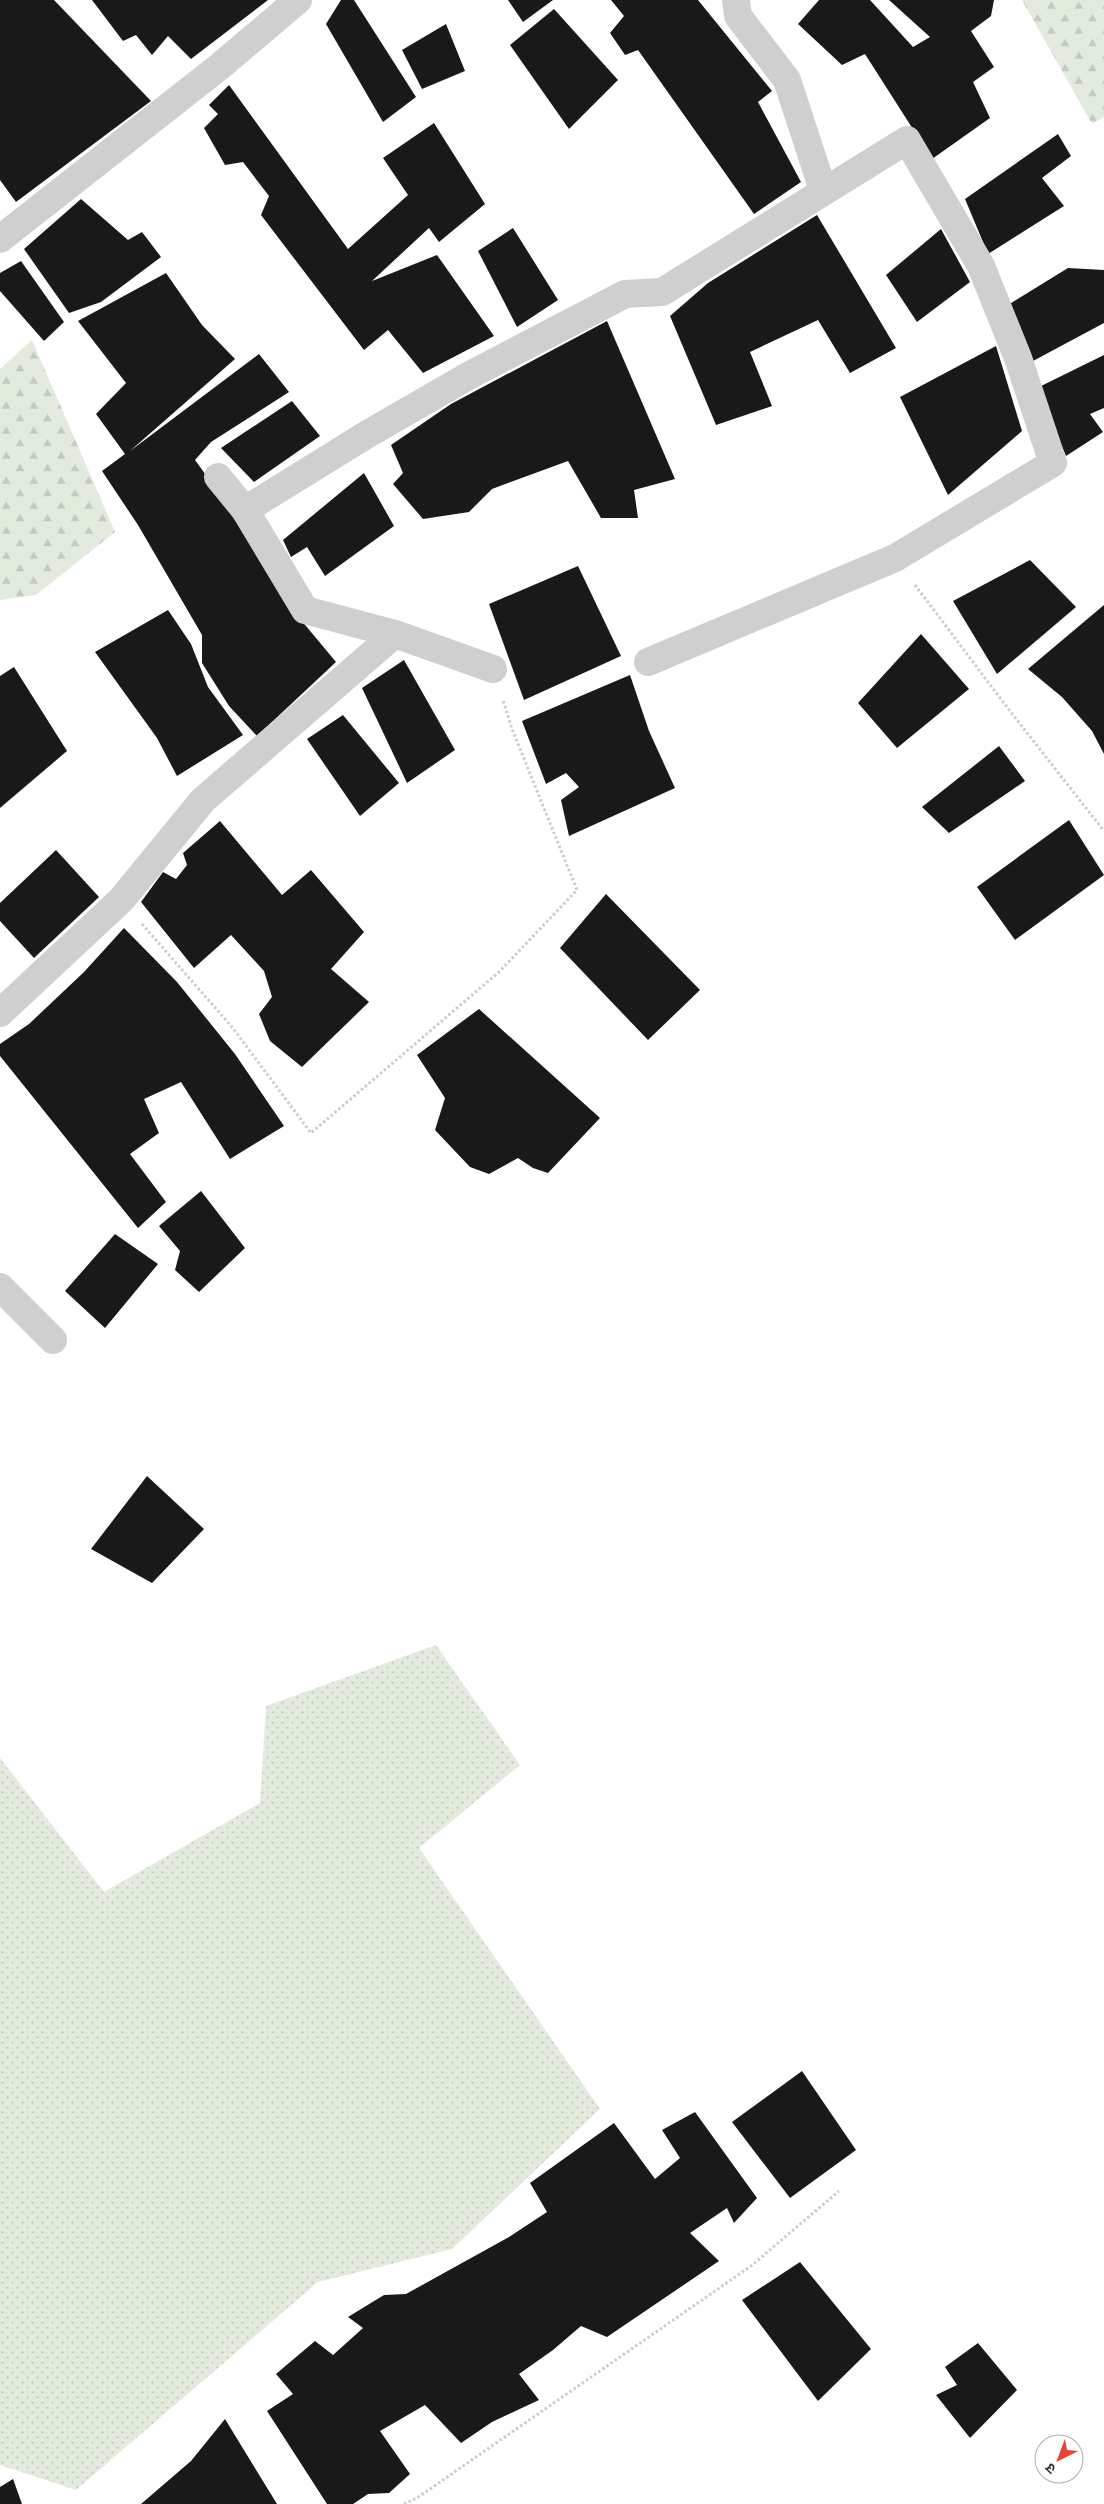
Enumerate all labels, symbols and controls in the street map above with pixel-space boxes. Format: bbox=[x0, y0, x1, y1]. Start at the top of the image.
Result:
north arrow bbox=[1034, 2434, 1084, 2484]
text: उ bbox=[1041, 2459, 1059, 2477]

